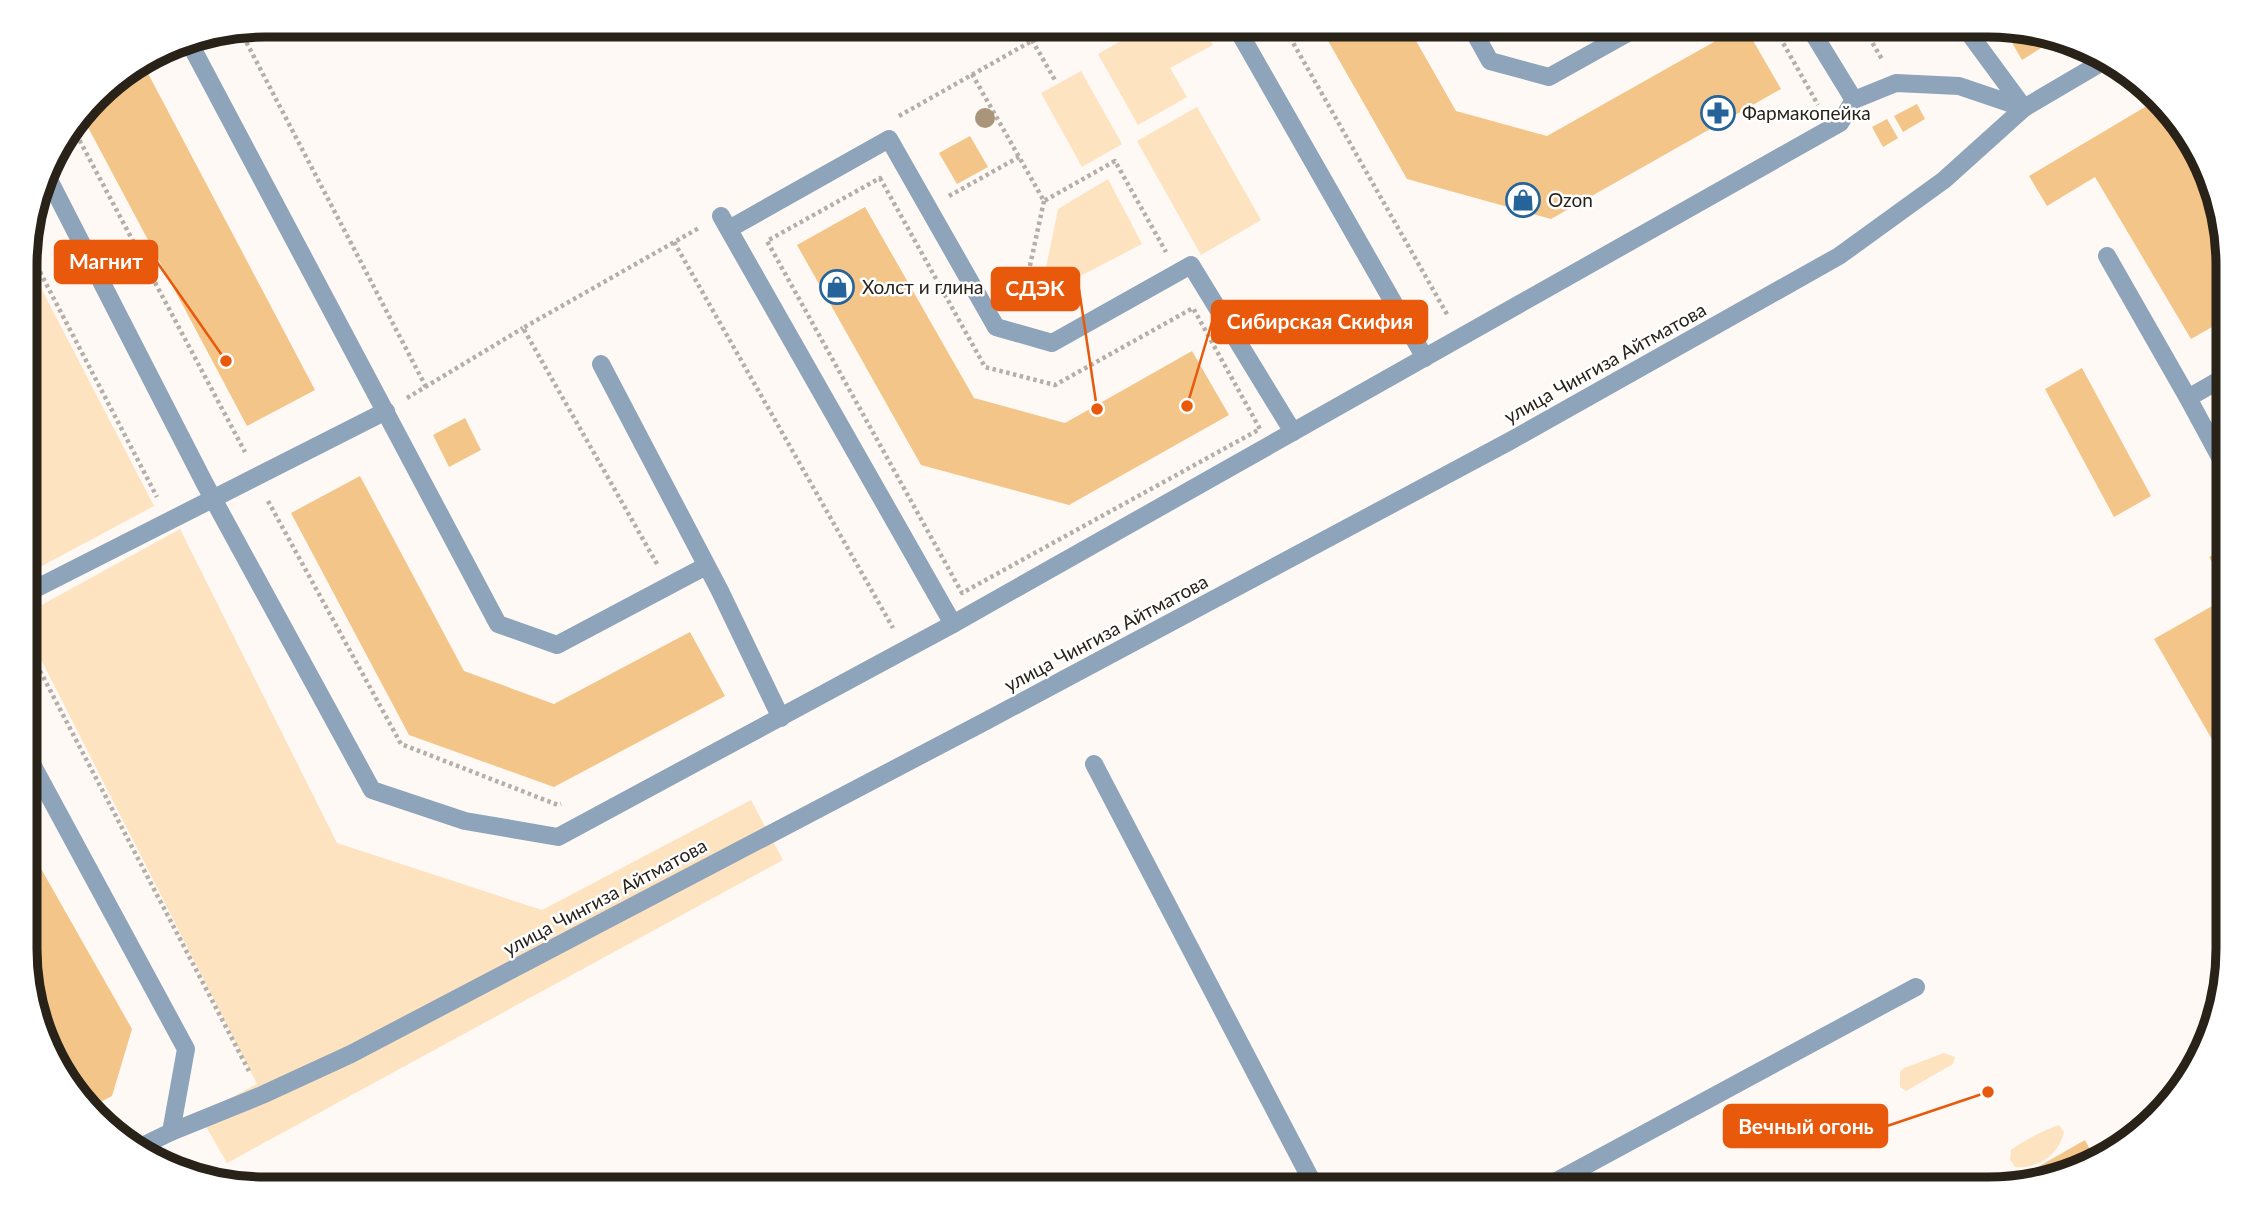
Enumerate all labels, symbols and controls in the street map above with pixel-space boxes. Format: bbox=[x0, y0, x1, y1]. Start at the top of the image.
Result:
pharmacy icon: Фармакопейка bbox=[1699, 94, 1737, 132]
place label: Фармакопейка bbox=[1742, 101, 1871, 124]
shop icon: Ozon bbox=[1504, 181, 1542, 219]
place label: Ozon bbox=[1548, 188, 1593, 211]
callout: Магнит bbox=[55, 241, 157, 283]
text: Магнит bbox=[69, 248, 143, 273]
shop icon: Холст и глина bbox=[818, 268, 856, 306]
callout: СДЭК bbox=[992, 268, 1079, 310]
place label: Холст и глина bbox=[862, 275, 983, 298]
text: СДЭК bbox=[1005, 275, 1065, 300]
street label: улица Чингиза Айтматова bbox=[1500, 297, 1710, 428]
callout: Сибирская Скифия bbox=[1212, 301, 1427, 343]
text: Сибирская Скифия bbox=[1227, 308, 1413, 333]
street label: улица Чингиза Айтматова bbox=[1000, 569, 1211, 696]
street label: улица Чингиза Айтматова bbox=[499, 833, 710, 960]
callout: Вечный огонь bbox=[1724, 1105, 1887, 1147]
text: Вечный огонь bbox=[1738, 1113, 1874, 1138]

